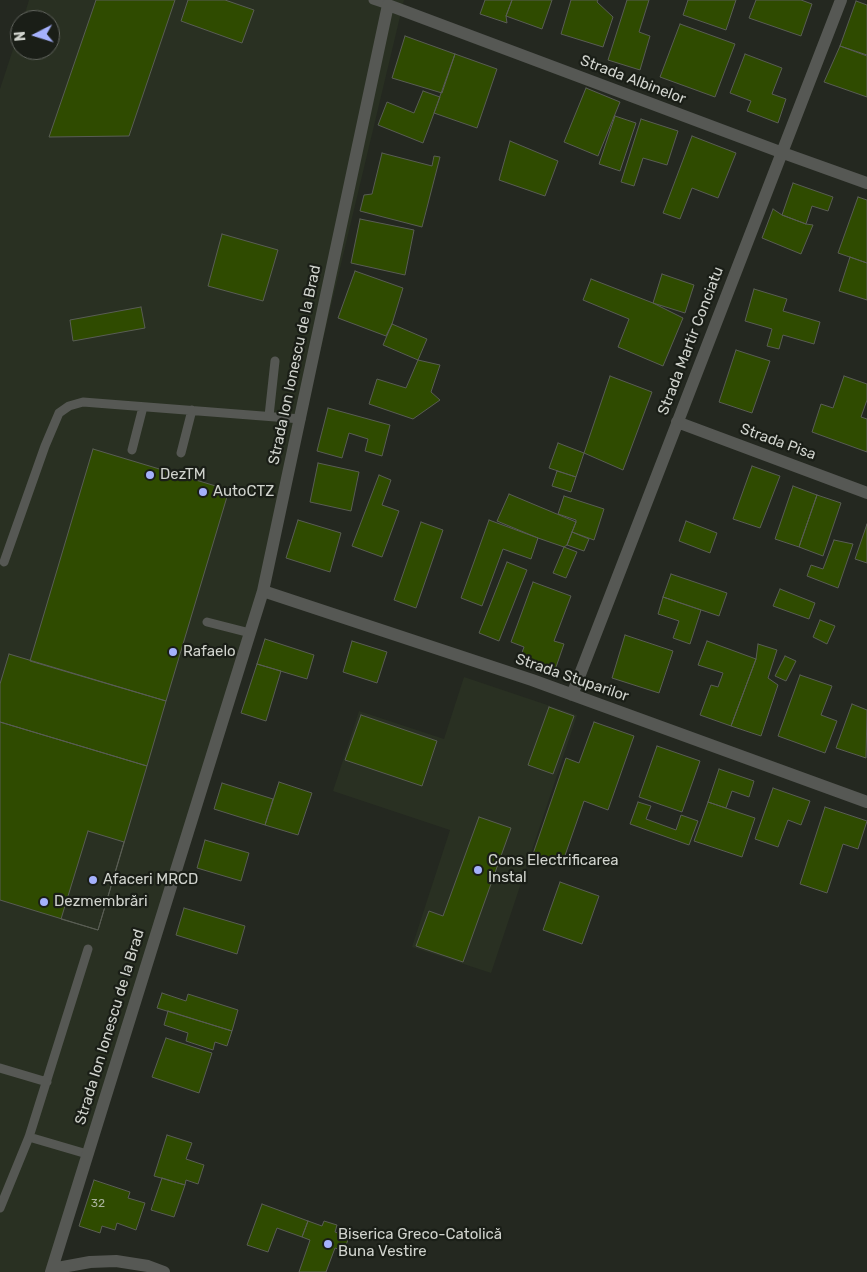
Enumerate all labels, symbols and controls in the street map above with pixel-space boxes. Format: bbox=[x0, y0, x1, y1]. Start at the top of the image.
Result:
north arrow bbox=[10, 10, 60, 60]
text: N bbox=[12, 31, 29, 42]
street label: Strada Albinelor bbox=[578, 52, 688, 108]
street label: Strada Ion Ionescu de la Brad bbox=[265, 264, 325, 466]
street label: Strada Martir Conciatu bbox=[654, 264, 728, 418]
street label: Strada Pisa bbox=[738, 420, 818, 464]
place label: DezTM bbox=[160, 466, 206, 484]
marker: DezTM bbox=[144, 469, 156, 481]
place label: AutoCTZ bbox=[213, 483, 274, 501]
marker: AutoCTZ bbox=[197, 486, 209, 498]
place label: Rafaelo bbox=[183, 643, 236, 661]
marker: Rafaelo bbox=[167, 646, 179, 658]
street label: Strada Stuparilor bbox=[513, 650, 631, 706]
place label: Cons Electrificarea Instal bbox=[488, 852, 619, 887]
marker: Cons Electrificarea Instal bbox=[472, 864, 484, 876]
place label: Afaceri MRCD bbox=[103, 871, 198, 889]
marker: Afaceri MRCD bbox=[87, 874, 99, 886]
place label: Dezmembrări bbox=[54, 893, 148, 911]
marker: Dezmembrări bbox=[38, 896, 50, 908]
street label: Strada Ion Ionescu de la Brad bbox=[72, 927, 148, 1127]
house number: 32 bbox=[91, 1197, 105, 1211]
place label: Biserica Greco-Catolică Buna Vestire bbox=[338, 1226, 502, 1261]
marker: Biserica Greco-Catolică Buna Vestire bbox=[322, 1238, 334, 1250]

